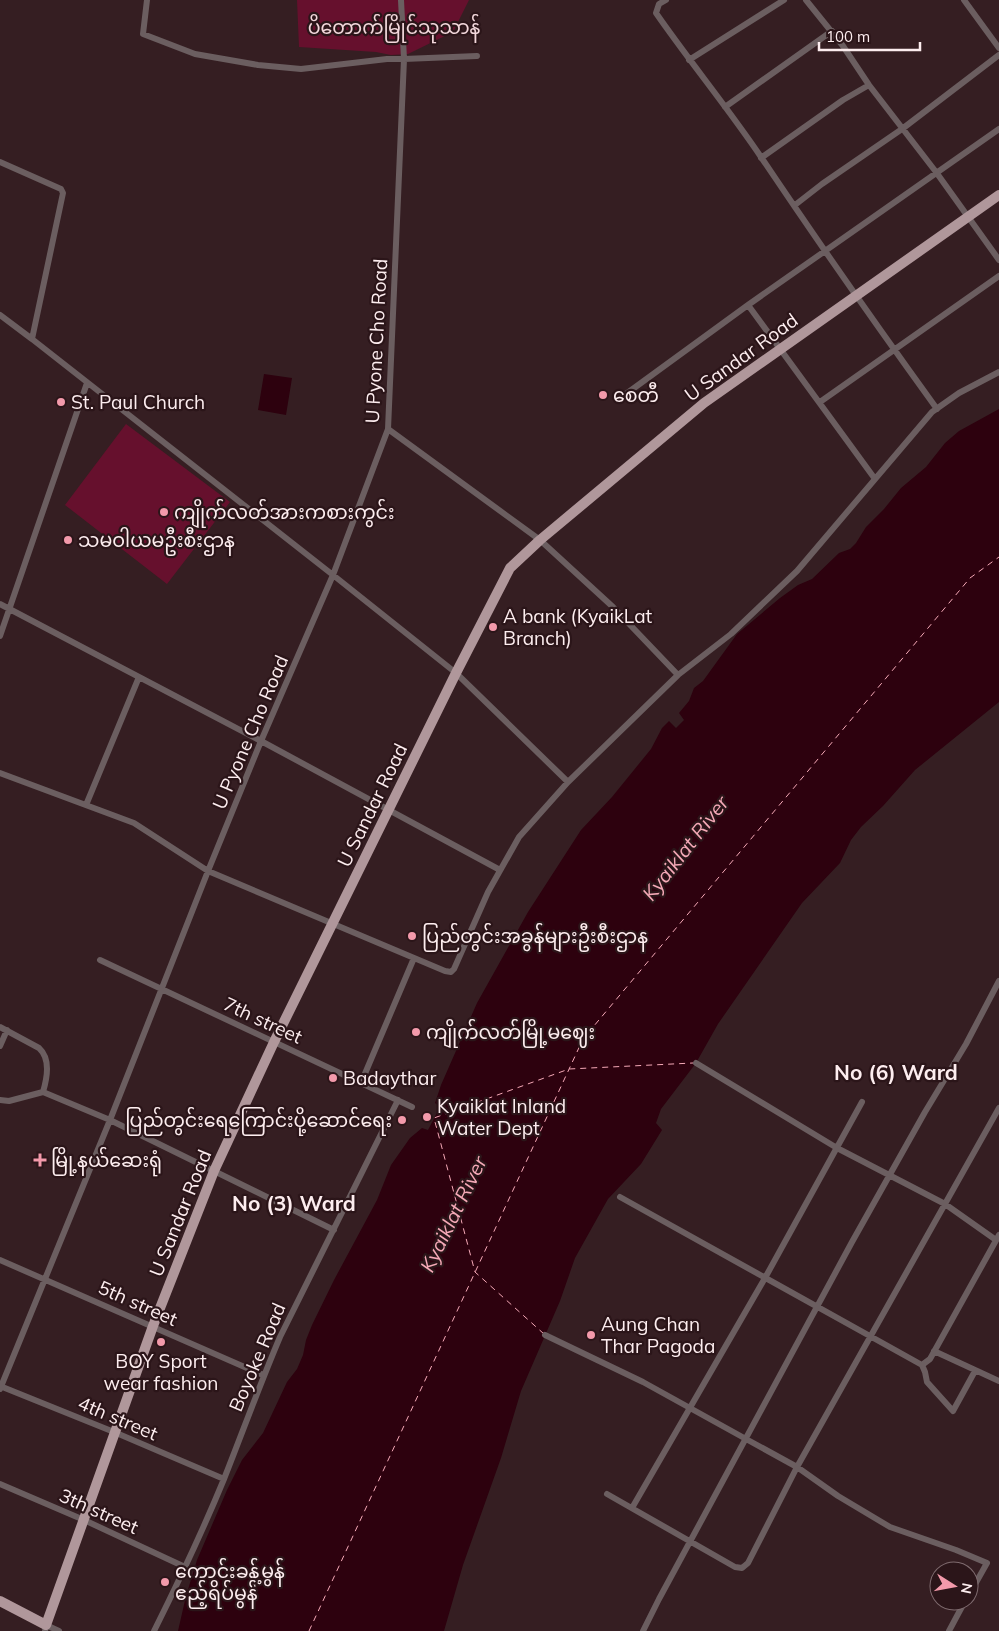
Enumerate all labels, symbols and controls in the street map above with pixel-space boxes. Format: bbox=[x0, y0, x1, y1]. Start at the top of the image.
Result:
park label: ပိတောက်မြိုင်သုသာန် bbox=[308, 13, 481, 44]
scale bar bbox=[819, 20, 920, 52]
text: 100 m bbox=[826, 27, 870, 46]
street label: U Pyone Cho Road bbox=[360, 258, 392, 424]
street label: U Sandar Road bbox=[680, 308, 802, 406]
place label: စေတီ bbox=[613, 381, 659, 407]
marker: စေတီ bbox=[597, 389, 609, 401]
place label: St. Paul Church bbox=[71, 390, 205, 414]
marker: St. Paul Church bbox=[55, 396, 67, 408]
place label: ကျိုက်လတ်အားကစားကွင်း bbox=[174, 498, 394, 528]
marker: ကျိုက်လတ်အားကစားကွင်း bbox=[158, 506, 170, 518]
place label: သမဝါယမဦးစီးဌာန bbox=[78, 526, 235, 556]
marker: သမဝါယမဦးစီးဌာန bbox=[62, 534, 74, 546]
place label: A bank (KyaikLat Branch) bbox=[503, 604, 653, 650]
marker: A bank (KyaikLat Branch) bbox=[487, 621, 499, 633]
street label: U Pyone Cho Road bbox=[207, 651, 293, 813]
street label: U Sandar Road bbox=[332, 739, 412, 871]
water label: Kyaiklat River bbox=[636, 790, 734, 905]
place label: ပြည်တွင်းအခွန်များဦးစီးဌာန bbox=[422, 922, 648, 952]
marker: ပြည်တွင်းအခွန်များဦးစီးဌာန bbox=[406, 930, 418, 942]
street label: 7th street bbox=[220, 991, 307, 1049]
place label: ကျိုက်လတ်မြို့မဈေး bbox=[426, 1018, 595, 1048]
marker: ကျိုက်လတ်မြို့မဈေး bbox=[410, 1026, 422, 1038]
district label: No (6) Ward bbox=[834, 1059, 958, 1085]
place label: Badaythar bbox=[343, 1066, 436, 1090]
marker: Badaythar bbox=[327, 1072, 339, 1084]
place label: Kyaiklat Inland Water Dept bbox=[437, 1094, 566, 1140]
place label: ပြည်တွင်းရေကြောင်းပို့ဆောင်ရေး bbox=[125, 1106, 392, 1136]
marker: Kyaiklat Inland Water Dept bbox=[421, 1111, 433, 1123]
marker: ပြည်တွင်းရေကြောင်းပို့ဆောင်ရေး bbox=[396, 1114, 408, 1126]
place label: မြို့နယ်ဆေးရုံ bbox=[51, 1146, 162, 1177]
street label: U Sandar Road bbox=[144, 1146, 216, 1280]
water label: Kyaiklat River bbox=[414, 1151, 492, 1276]
marker: မြို့နယ်ဆေးရုံ bbox=[33, 1153, 47, 1167]
district label: No (3) Ward bbox=[232, 1190, 356, 1216]
street label: 5th street bbox=[95, 1275, 182, 1331]
street label: Boyoke Road bbox=[223, 1299, 291, 1415]
place label: Aung Chan Thar Pagoda bbox=[601, 1312, 715, 1358]
marker: Aung Chan Thar Pagoda bbox=[585, 1329, 597, 1341]
marker: BOY Sport wear fashion bbox=[155, 1336, 167, 1348]
place label: BOY Sport wear fashion bbox=[104, 1349, 218, 1395]
street label: 4th street bbox=[75, 1391, 162, 1446]
street label: 3th street bbox=[56, 1483, 143, 1539]
place label: ကောင်းခန့်မွန် ဧည့်ရိပ်မွန် bbox=[175, 1557, 285, 1609]
north arrow bbox=[929, 1561, 979, 1611]
marker: ကောင်းခန့်မွန် ဧည့်ရိပ်မွန် bbox=[159, 1576, 171, 1588]
text: N bbox=[957, 1582, 977, 1595]

